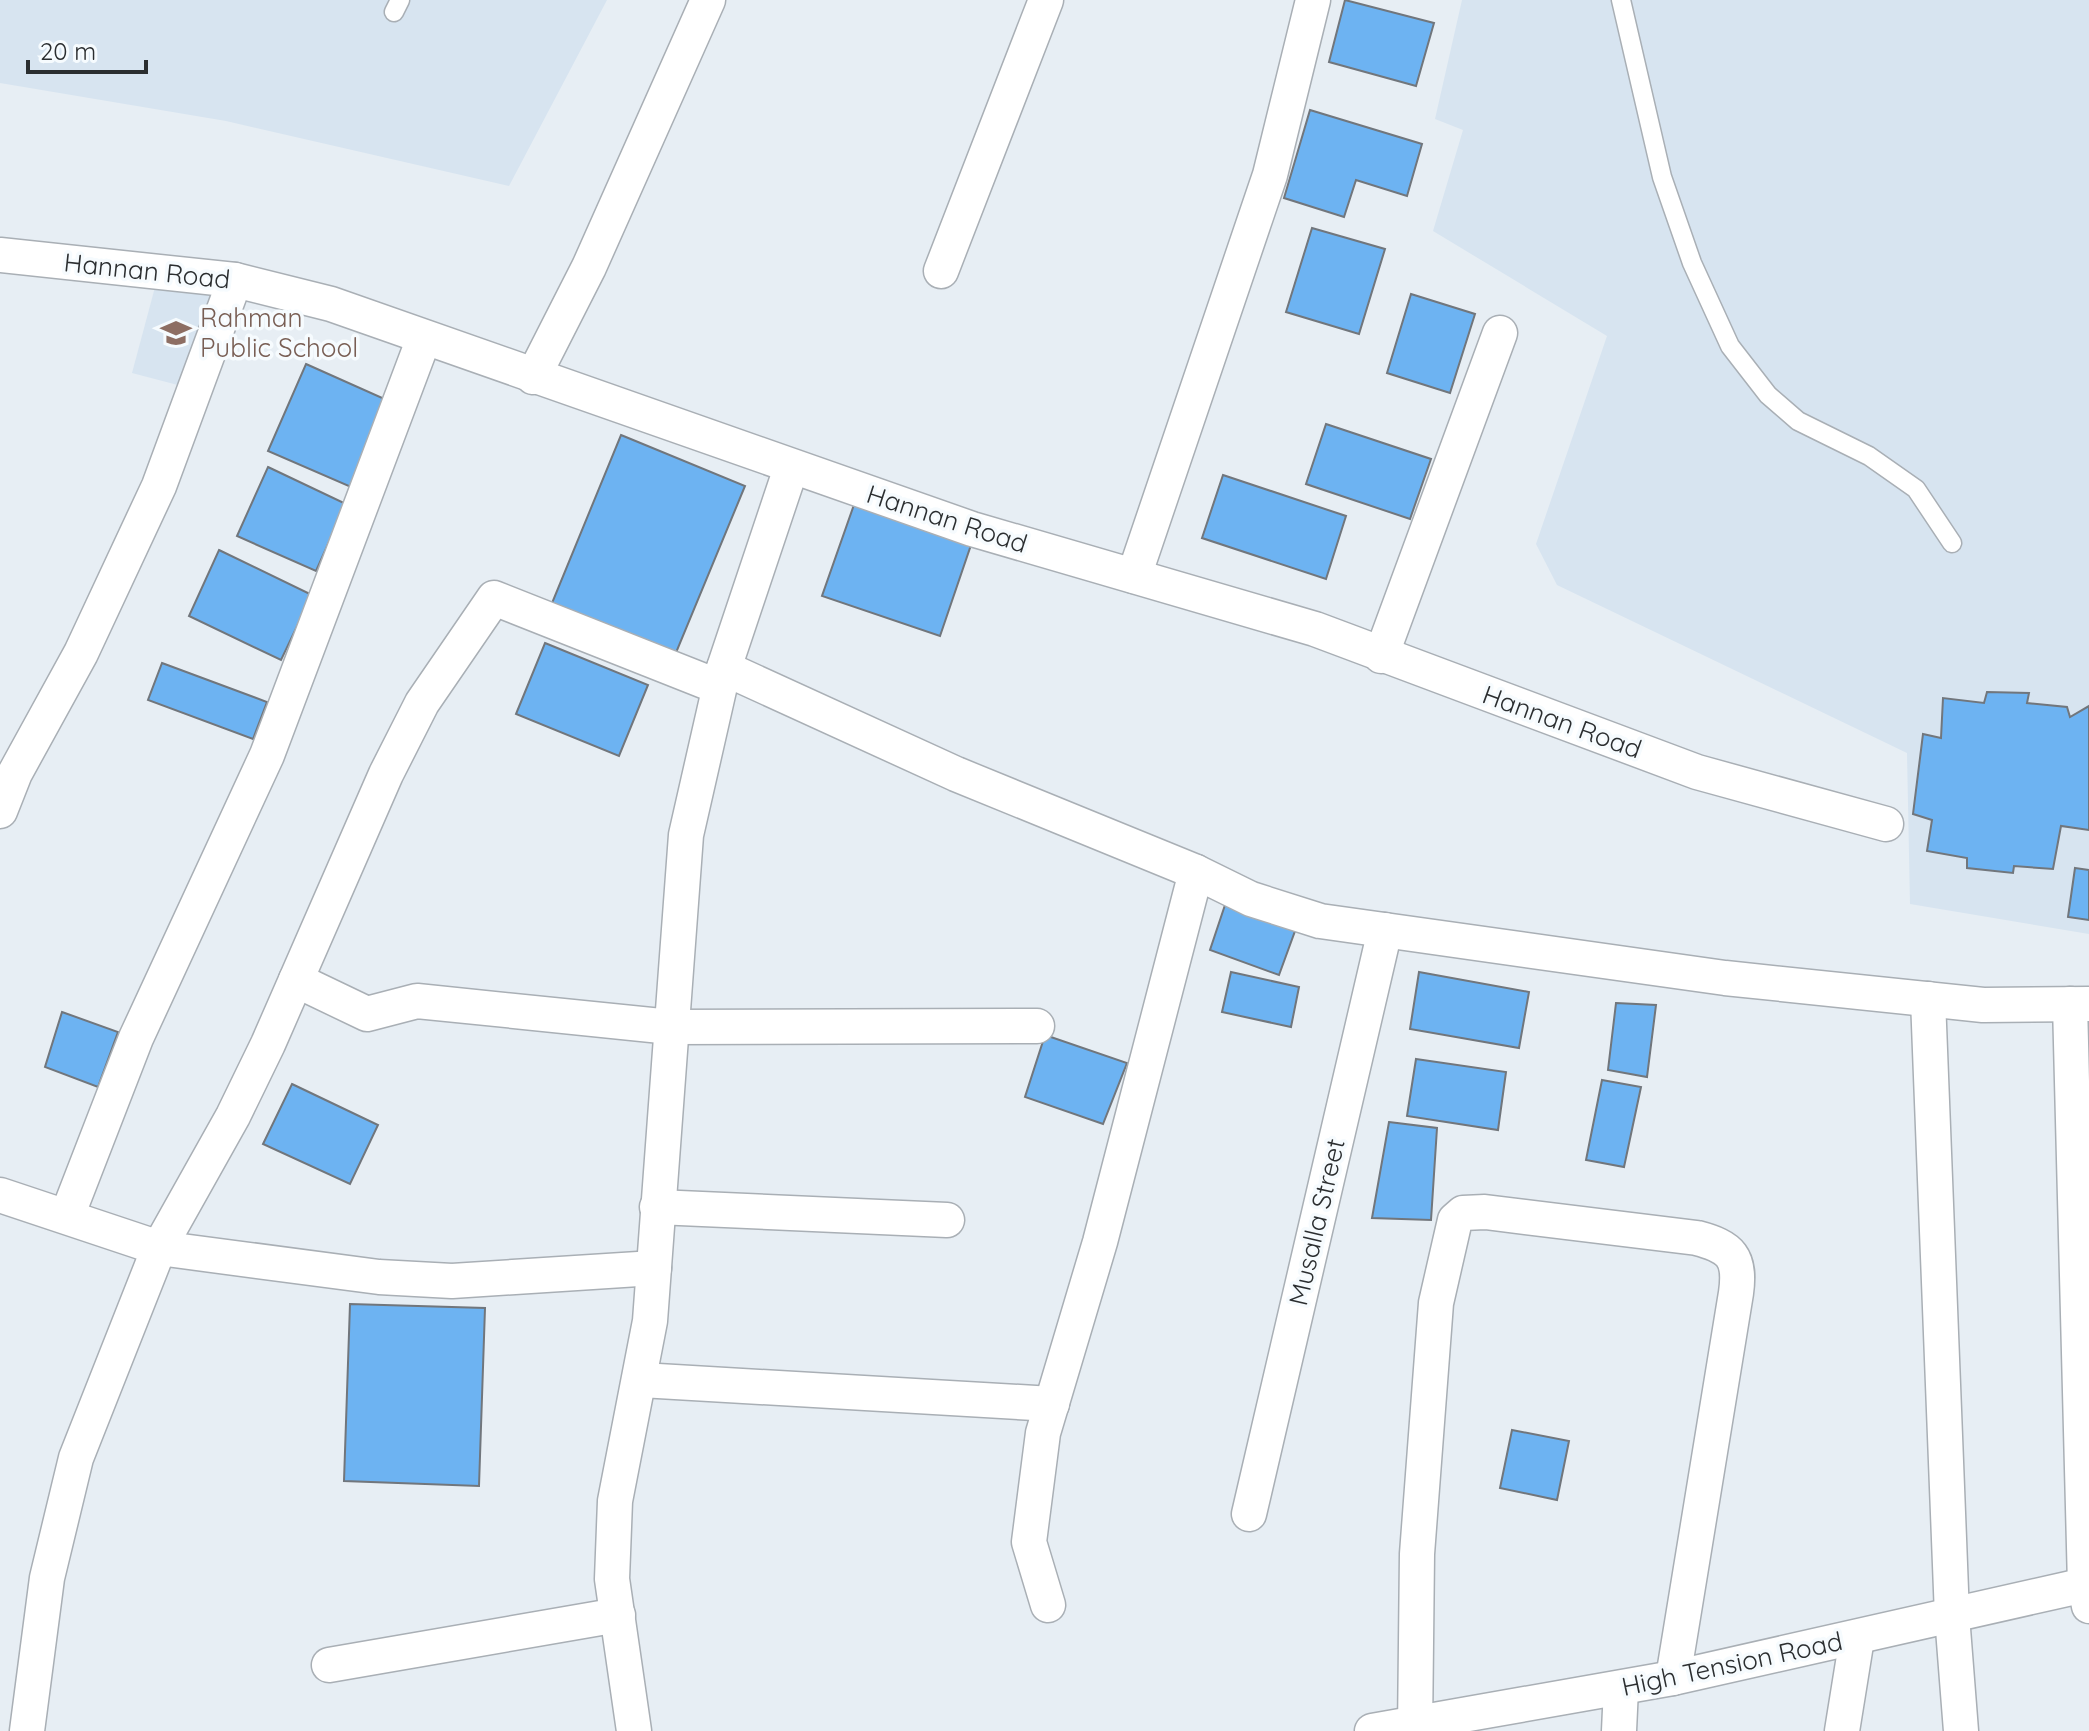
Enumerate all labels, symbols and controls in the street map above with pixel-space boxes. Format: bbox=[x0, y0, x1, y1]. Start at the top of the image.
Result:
scale bar bbox=[28, 24, 146, 74]
text: 20 m bbox=[40, 36, 96, 66]
street label: Hannan Road bbox=[62, 245, 232, 296]
place label: Rahman Public School bbox=[200, 301, 358, 364]
school or university icon: Rahman Public School bbox=[159, 316, 193, 350]
street label: Hannan Road bbox=[863, 477, 1032, 560]
street label: Hannan Road bbox=[1478, 677, 1646, 766]
street label: Musalla Street bbox=[1281, 1135, 1352, 1309]
street label: High Tension Road bbox=[1619, 1624, 1845, 1703]

